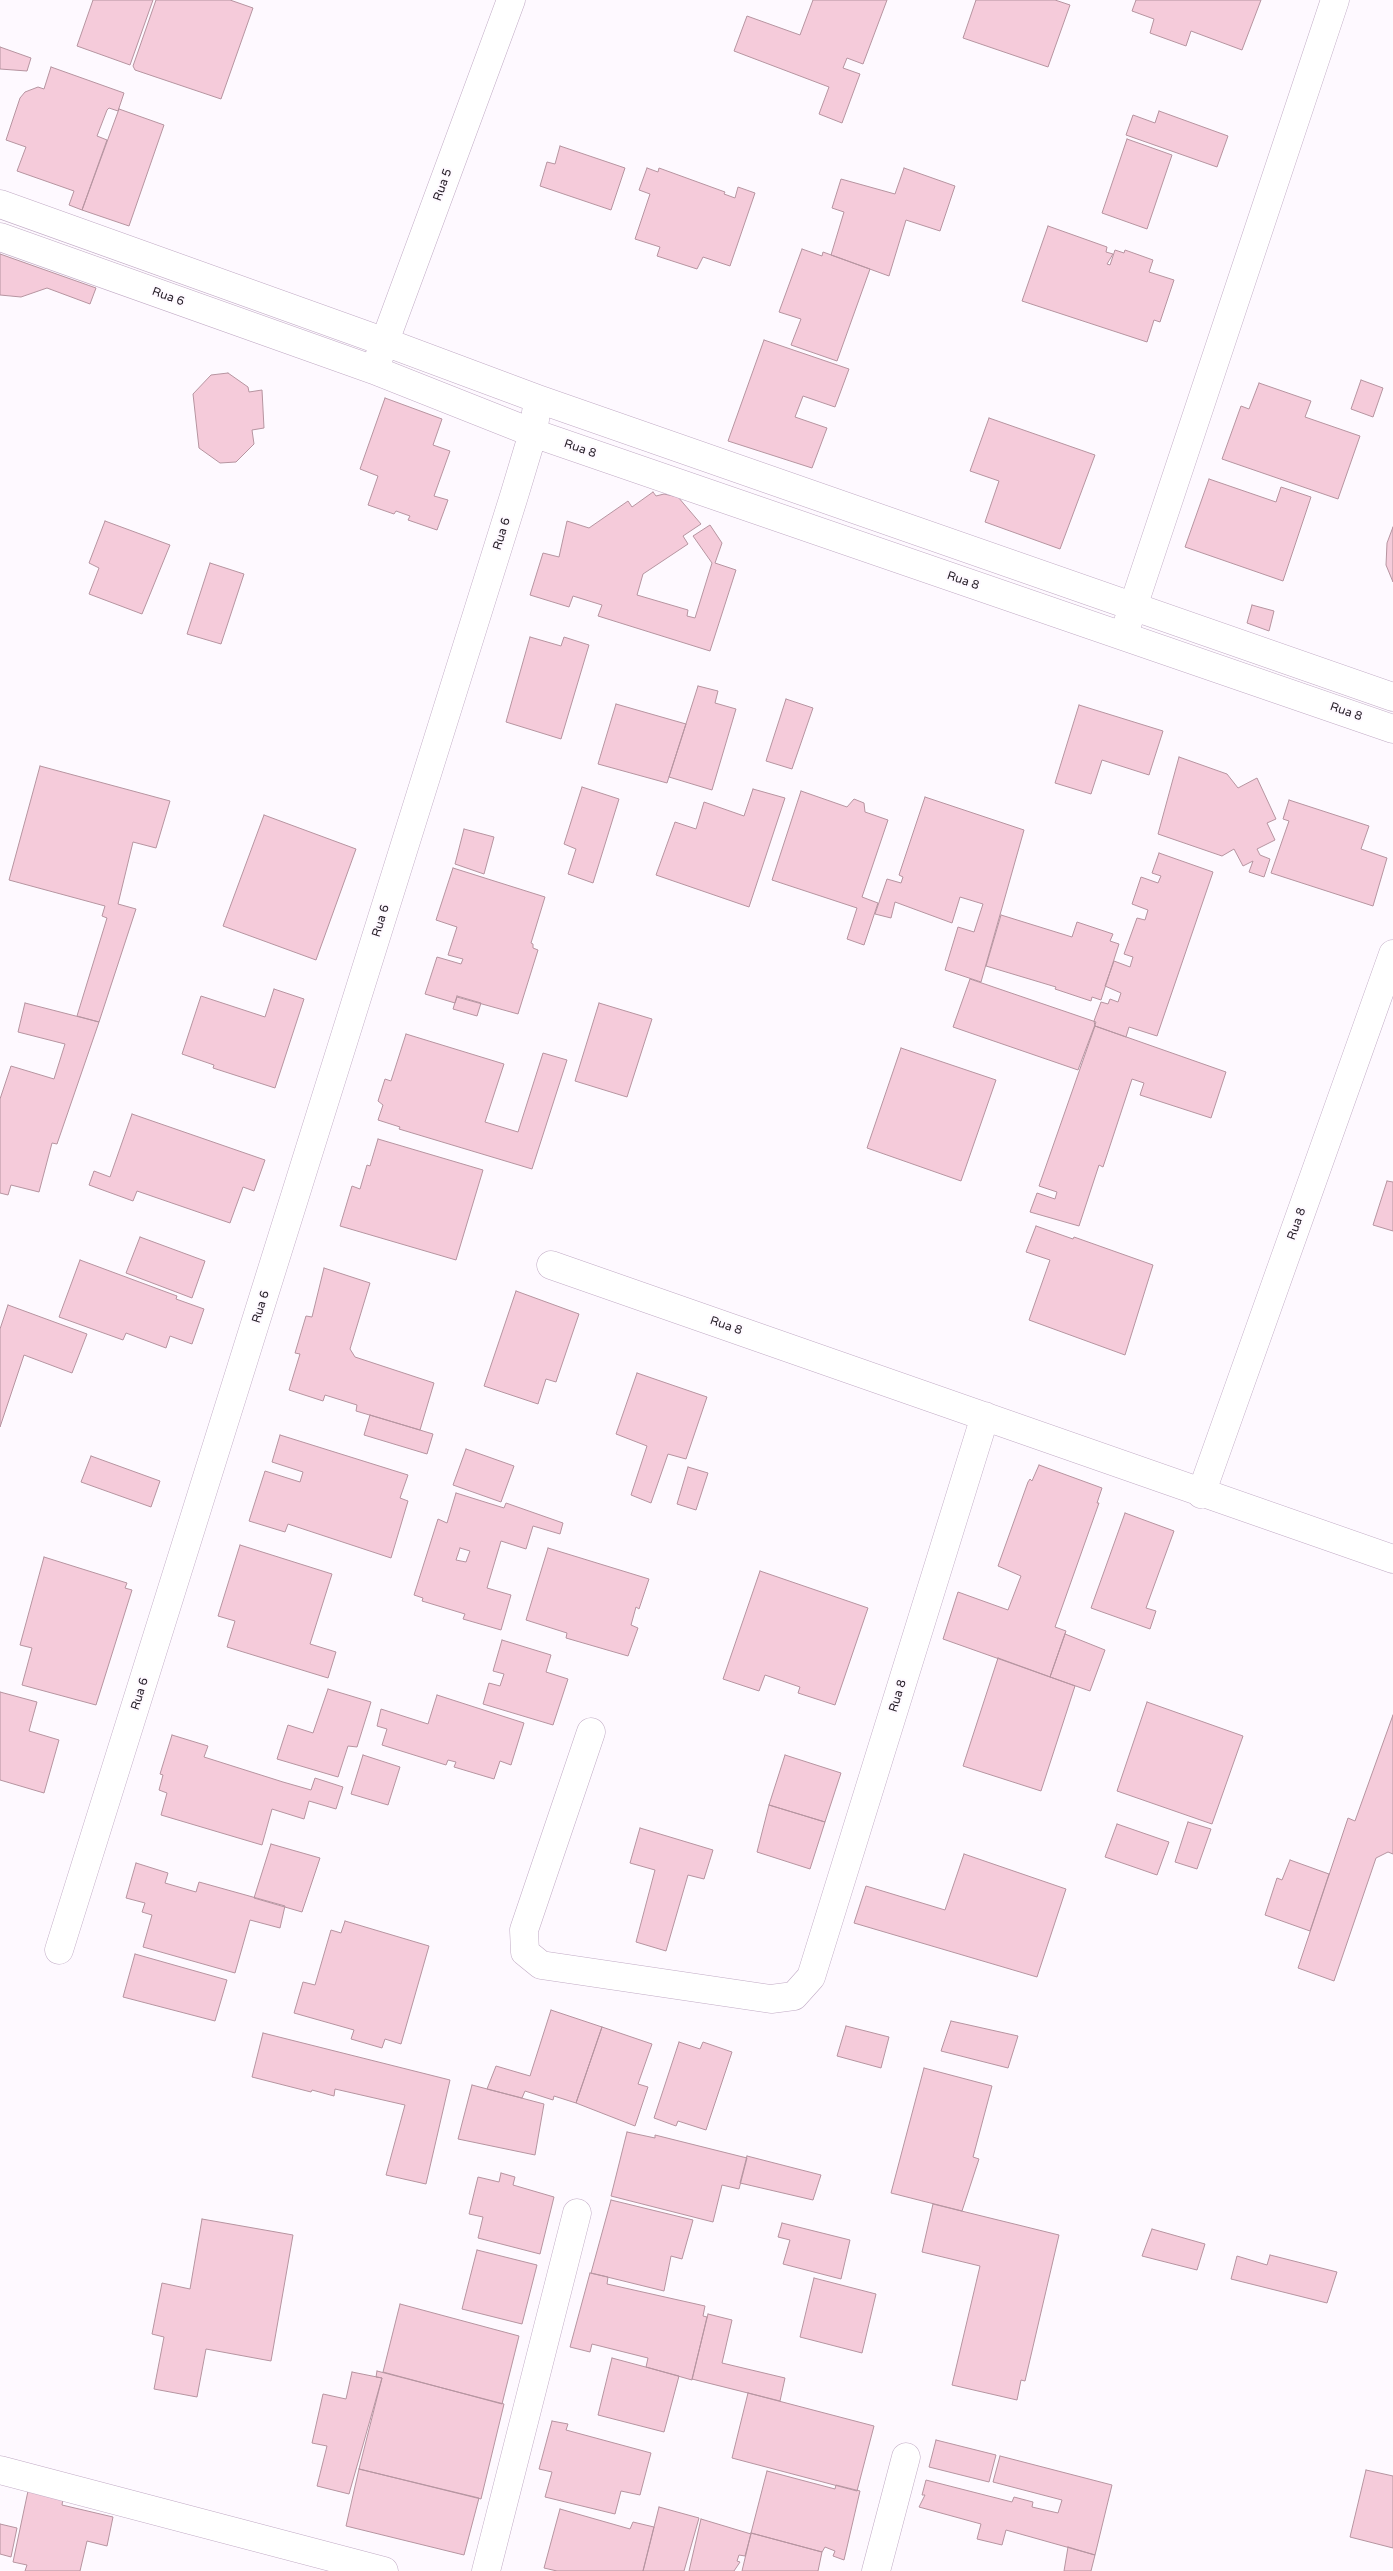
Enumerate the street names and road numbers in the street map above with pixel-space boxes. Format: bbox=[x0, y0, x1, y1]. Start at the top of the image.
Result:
street label: Rua 5 bbox=[431, 167, 455, 203]
street label: Rua 6 bbox=[150, 285, 186, 309]
street label: Rua 8 bbox=[562, 437, 598, 461]
street label: Rua 6 bbox=[490, 516, 514, 552]
street label: Rua 8 bbox=[945, 569, 981, 593]
street label: Rua 8 bbox=[1328, 700, 1364, 724]
street label: Rua 6 bbox=[369, 903, 393, 939]
street label: Rua 8 bbox=[1285, 1206, 1309, 1242]
street label: Rua 6 bbox=[249, 1289, 273, 1325]
street label: Rua 8 bbox=[708, 1314, 744, 1338]
street label: Rua 6 bbox=[128, 1676, 152, 1712]
street label: Rua 8 bbox=[886, 1678, 910, 1714]

